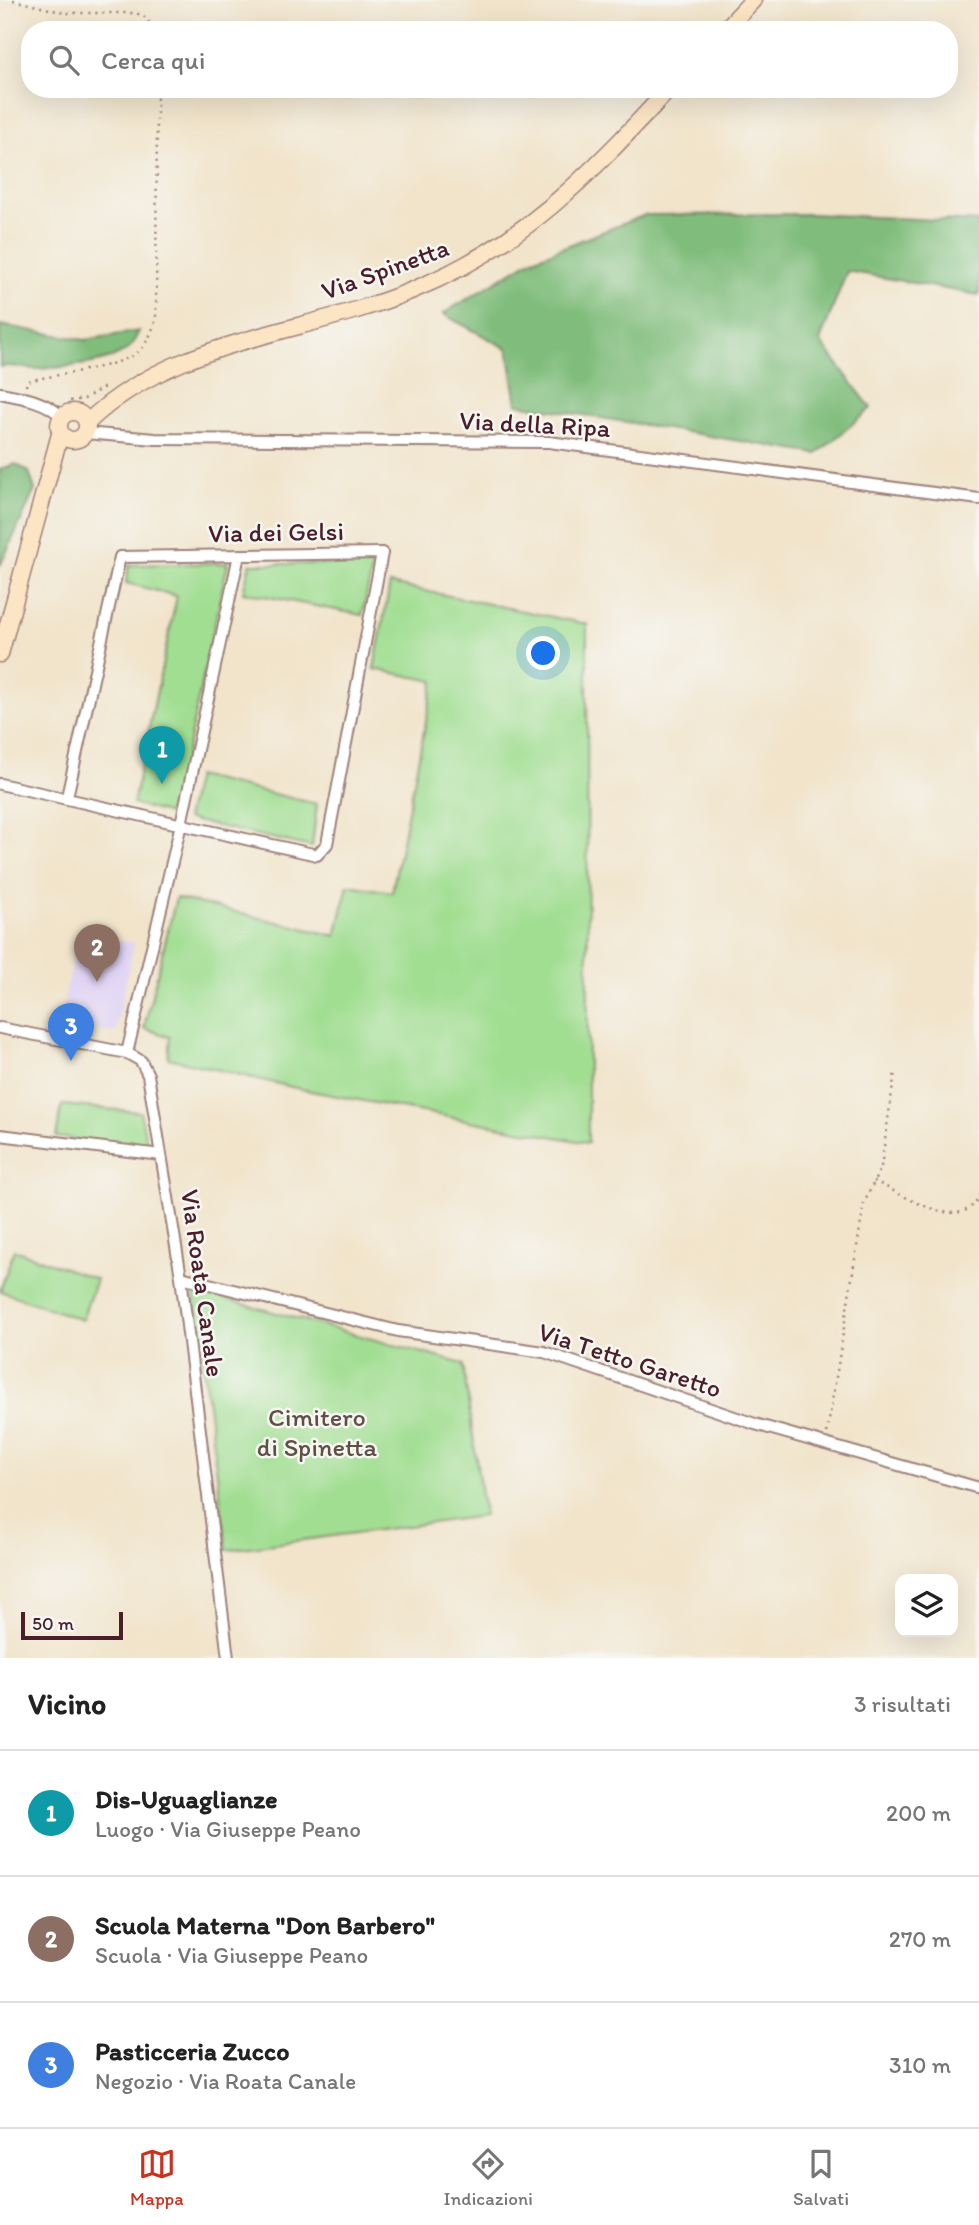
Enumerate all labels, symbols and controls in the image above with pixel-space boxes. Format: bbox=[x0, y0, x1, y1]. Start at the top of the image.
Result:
search box bbox=[21, 21, 958, 98]
icon: search bbox=[45, 41, 83, 79]
text: Cerca qui bbox=[101, 44, 205, 76]
street label: Via Spinetta bbox=[317, 231, 453, 307]
street label: Via della Ripa bbox=[459, 404, 612, 444]
street label: Via dei Gelsi bbox=[208, 515, 344, 549]
your location bbox=[526, 636, 560, 670]
pin: 1 bbox=[139, 726, 185, 784]
pin: 2 bbox=[74, 924, 120, 982]
pin: 3 bbox=[48, 1003, 94, 1061]
street label: Via Roata Canale bbox=[174, 1187, 232, 1379]
street label: Via Tetto Garetto bbox=[534, 1315, 726, 1405]
park label: Cimitero di Spinetta bbox=[257, 1401, 378, 1463]
map controls bbox=[895, 1574, 958, 1637]
button: layers bbox=[895, 1574, 958, 1637]
scale bar bbox=[21, 1609, 122, 1641]
text: 50 m bbox=[32, 1612, 74, 1635]
text: Vicino bbox=[28, 1685, 106, 1722]
text: 3 risultati bbox=[854, 1690, 951, 1718]
text: Dis-Uguaglianze bbox=[95, 1783, 278, 1815]
text: 1 bbox=[46, 1799, 56, 1827]
text: 200 m bbox=[886, 1799, 951, 1827]
text: Luogo · Via Giuseppe Peano bbox=[95, 1815, 361, 1843]
text: Scuola Materna "Don Barbero" bbox=[95, 1909, 435, 1941]
text: 2 bbox=[45, 1925, 57, 1953]
text: 270 m bbox=[889, 1925, 951, 1953]
text: Scuola · Via Giuseppe Peano bbox=[95, 1941, 368, 1969]
text: Pasticceria Zucco bbox=[95, 2035, 289, 2067]
text: 3 bbox=[45, 2051, 57, 2079]
text: 310 m bbox=[889, 2051, 951, 2079]
text: Negozio · Via Roata Canale bbox=[95, 2067, 356, 2095]
tab: Mappa bbox=[130, 2145, 184, 2210]
tab: Indicazioni bbox=[444, 2145, 533, 2210]
tab: Salvati bbox=[793, 2145, 849, 2210]

